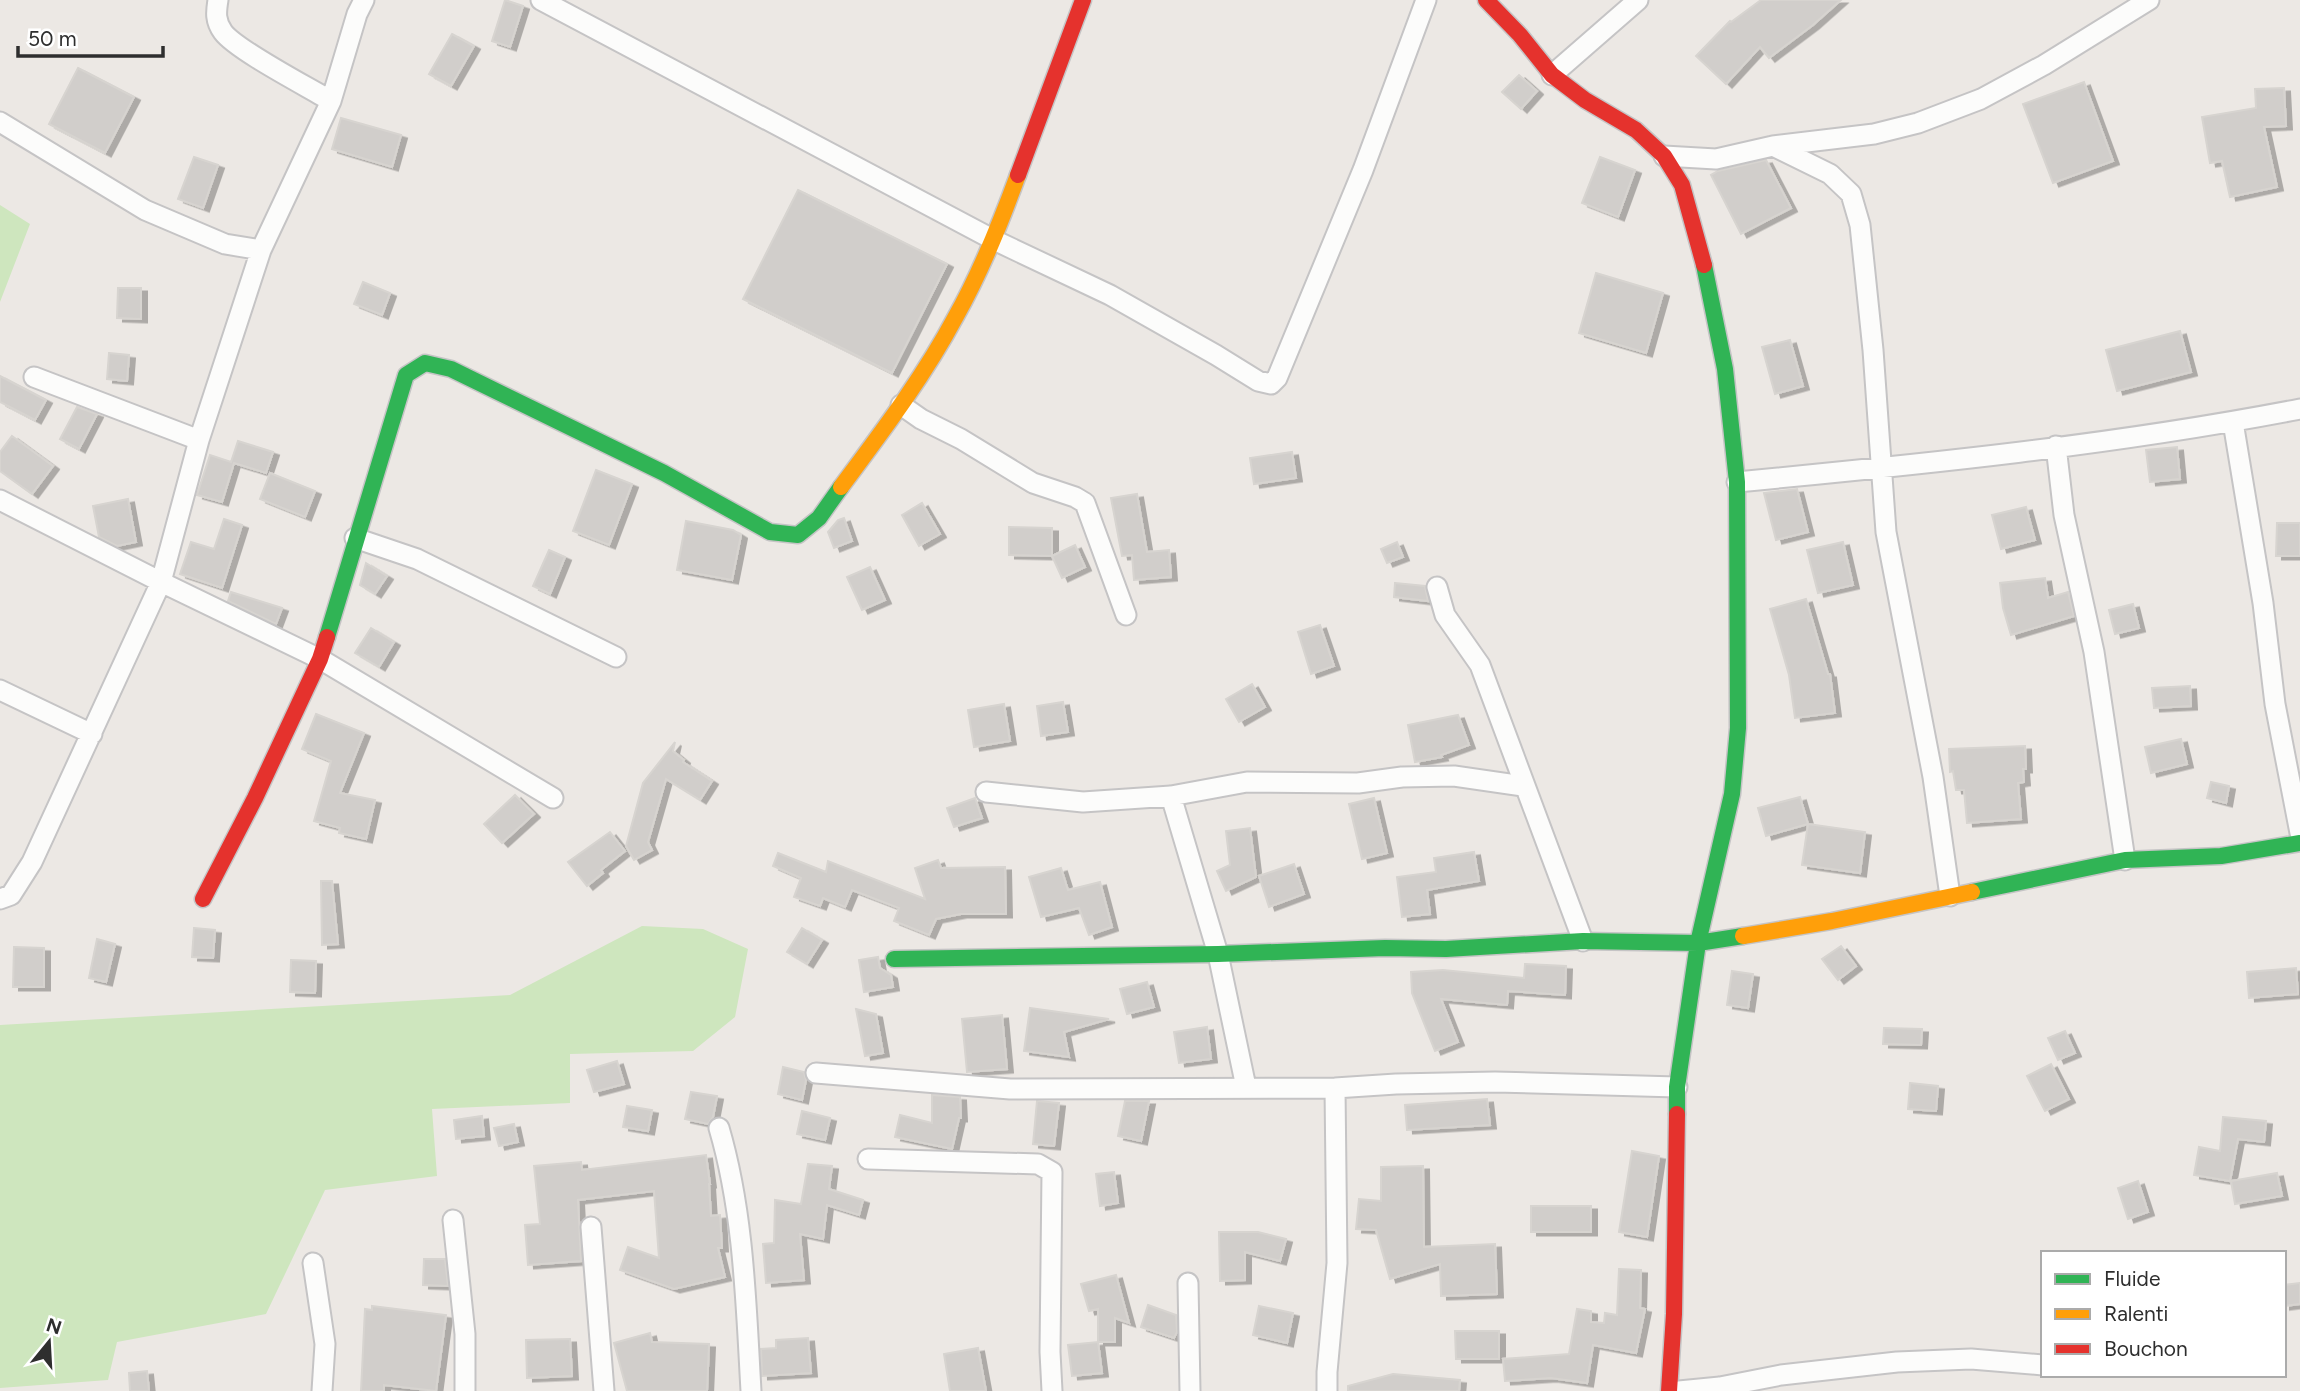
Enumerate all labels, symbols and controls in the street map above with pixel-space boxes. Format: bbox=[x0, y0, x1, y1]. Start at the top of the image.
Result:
scale bar bbox=[18, 14, 163, 58]
text: 50 m bbox=[28, 26, 77, 51]
legend bbox=[2041, 1251, 2286, 1377]
text: Fluide bbox=[2104, 1266, 2160, 1291]
text: Ralenti bbox=[2104, 1301, 2168, 1326]
north arrow bbox=[14, 1307, 84, 1377]
text: N bbox=[44, 1313, 65, 1340]
text: Bouchon bbox=[2104, 1336, 2188, 1361]

